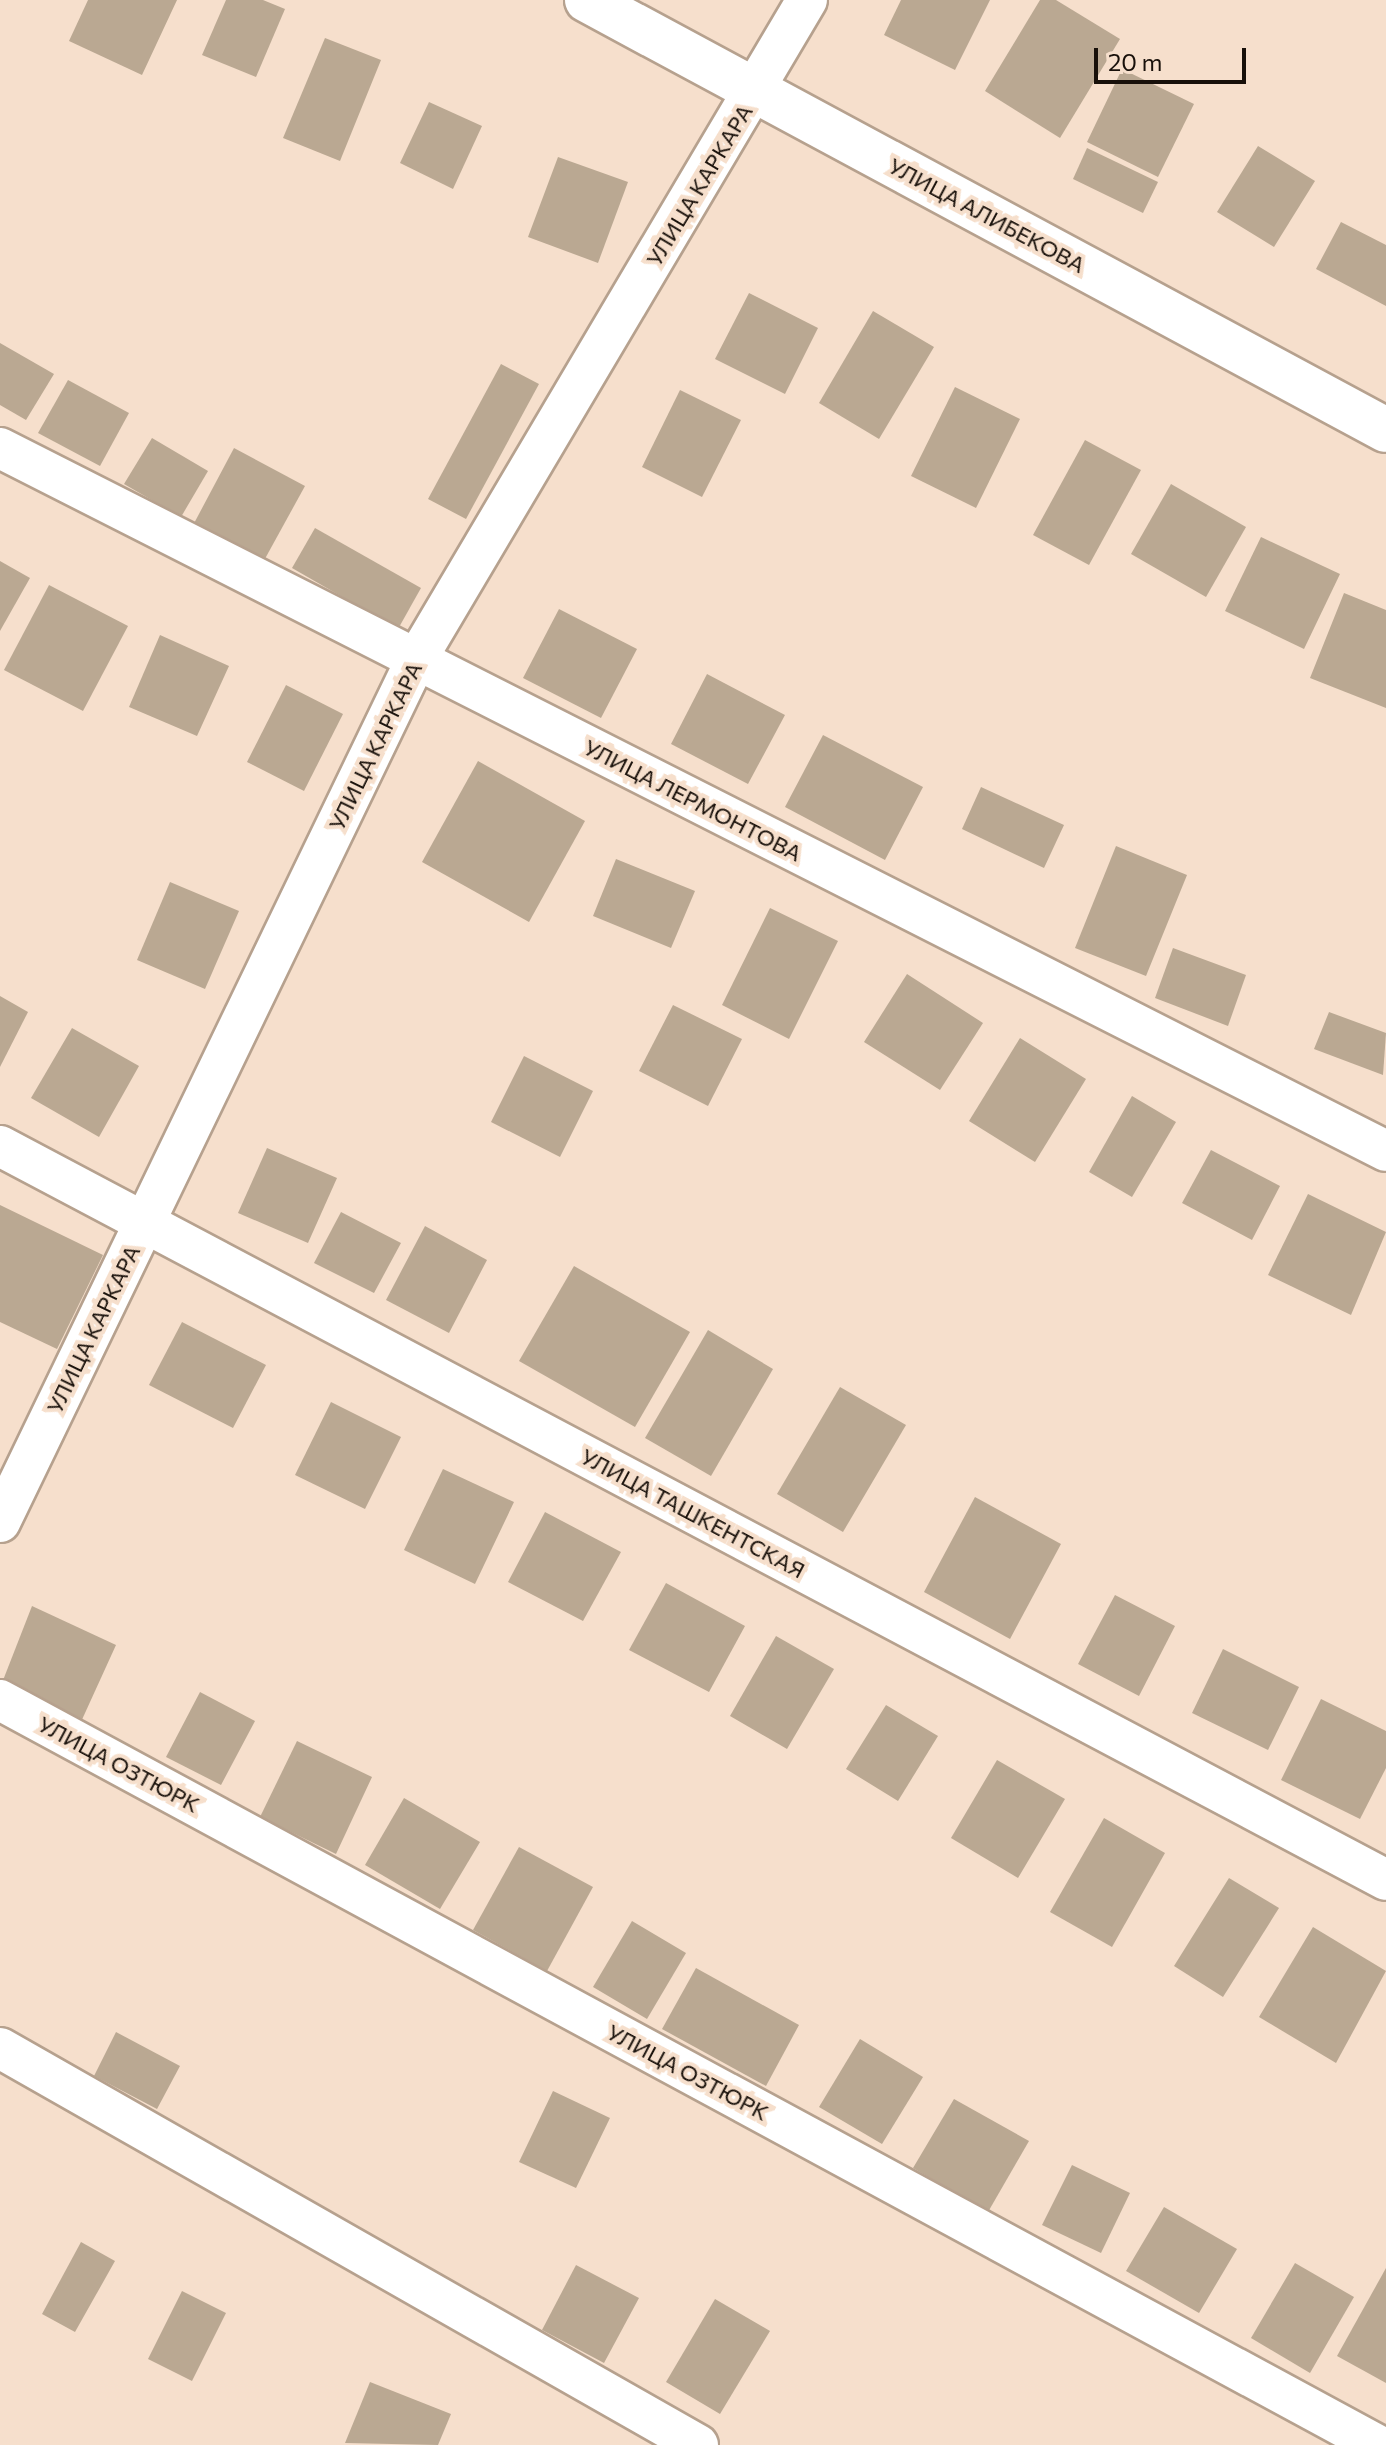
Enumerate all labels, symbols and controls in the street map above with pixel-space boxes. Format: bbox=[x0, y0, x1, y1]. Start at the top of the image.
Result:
scale bar bbox=[1098, 32, 1250, 82]
text: 20 m bbox=[1108, 47, 1162, 76]
street label: УЛИЦА КАРКАРА bbox=[640, 99, 758, 271]
street label: УЛИЦА АЛИБЕКОВА bbox=[884, 152, 1090, 278]
street label: УЛИЦА КАРКАРА bbox=[323, 658, 427, 834]
street label: УЛИЦА ЛЕРМОНТОВА bbox=[580, 734, 806, 866]
street label: УЛИЦА КАРКАРА bbox=[41, 1241, 145, 1417]
street label: УЛИЦА ТАШКЕНТСКАЯ bbox=[576, 1443, 810, 1583]
street label: УЛИЦА ОЗТЮРК bbox=[34, 1710, 204, 1818]
street label: УЛИЦА ОЗТЮРК bbox=[603, 2018, 773, 2126]

